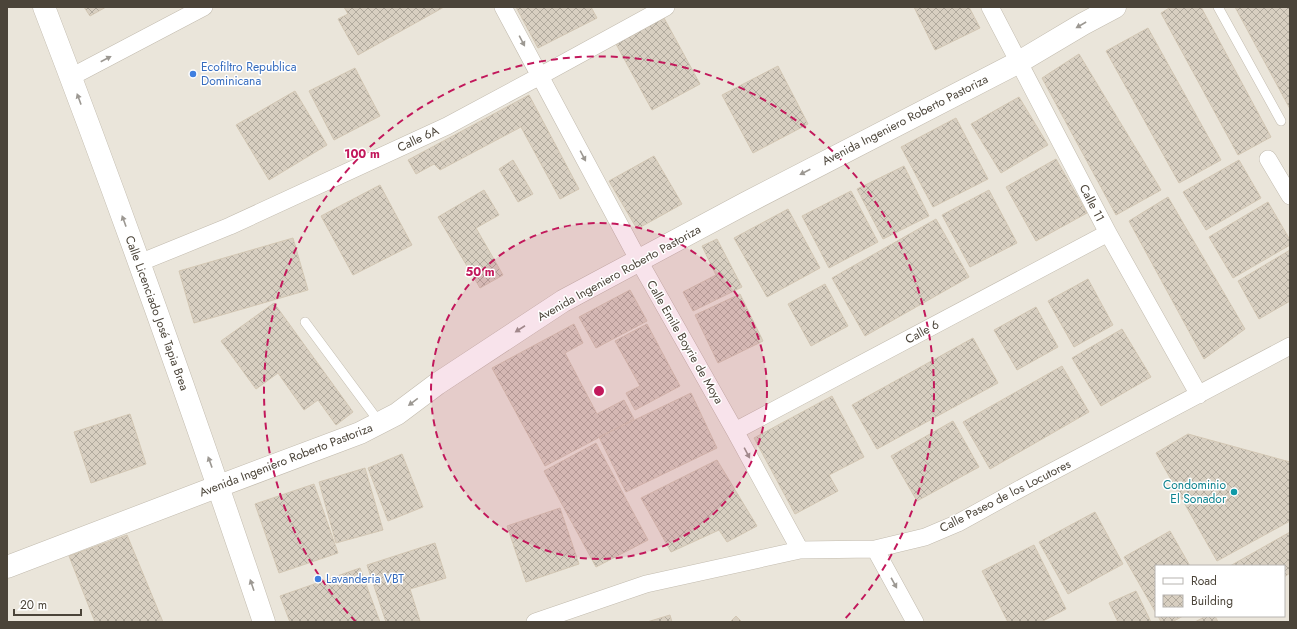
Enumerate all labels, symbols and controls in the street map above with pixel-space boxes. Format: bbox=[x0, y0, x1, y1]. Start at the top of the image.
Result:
one-way arrow bbox=[1075, 22, 1087, 29]
one-way arrow bbox=[518, 36, 525, 47]
one-way arrow bbox=[100, 56, 111, 62]
place label: Ecofiltro Republica Dominicana bbox=[201, 58, 297, 90]
marker: Ecofiltro Republica Dominicana bbox=[188, 69, 198, 79]
street label: Avenida Ingeniero Roberto Pastoriza bbox=[819, 70, 991, 170]
one-way arrow bbox=[76, 92, 82, 104]
street label: Calle 6A bbox=[394, 121, 442, 156]
text: 100 m bbox=[344, 145, 380, 163]
one-way arrow bbox=[580, 150, 586, 162]
one-way arrow bbox=[800, 169, 811, 175]
street label: Calle 11 bbox=[1075, 181, 1109, 225]
one-way arrow bbox=[121, 214, 127, 226]
street label: Avenida Ingeniero Roberto Pastoriza bbox=[534, 220, 704, 326]
street label: Calle Licenciado José Tapia Brea bbox=[121, 233, 194, 393]
text: 50 m bbox=[465, 263, 495, 281]
street label: Calle Emile Boyrie de Moya bbox=[642, 277, 728, 407]
street label: Calle 6 bbox=[902, 316, 942, 348]
one-way arrow bbox=[515, 325, 525, 333]
centre of rings bbox=[592, 384, 606, 398]
one-way arrow bbox=[407, 398, 418, 407]
street label: Avenida Ingeniero Roberto Pastoriza bbox=[197, 418, 376, 501]
one-way arrow bbox=[744, 448, 751, 459]
street label: Calle Paseo de los Locutores bbox=[936, 455, 1074, 537]
one-way arrow bbox=[207, 456, 213, 468]
place label: Condominio El Sonador bbox=[1163, 476, 1227, 508]
marker: Condominio El Sonador bbox=[1229, 487, 1239, 497]
legend bbox=[1155, 565, 1285, 617]
place label: Lavanderia VBT bbox=[326, 570, 404, 588]
text: Road bbox=[1191, 572, 1217, 590]
marker: Lavanderia VBT bbox=[313, 574, 323, 584]
one-way arrow bbox=[890, 577, 897, 589]
one-way arrow bbox=[249, 579, 255, 591]
scale bar bbox=[14, 591, 81, 617]
text: Building bbox=[1191, 592, 1233, 610]
text: 20 m bbox=[20, 596, 47, 614]

